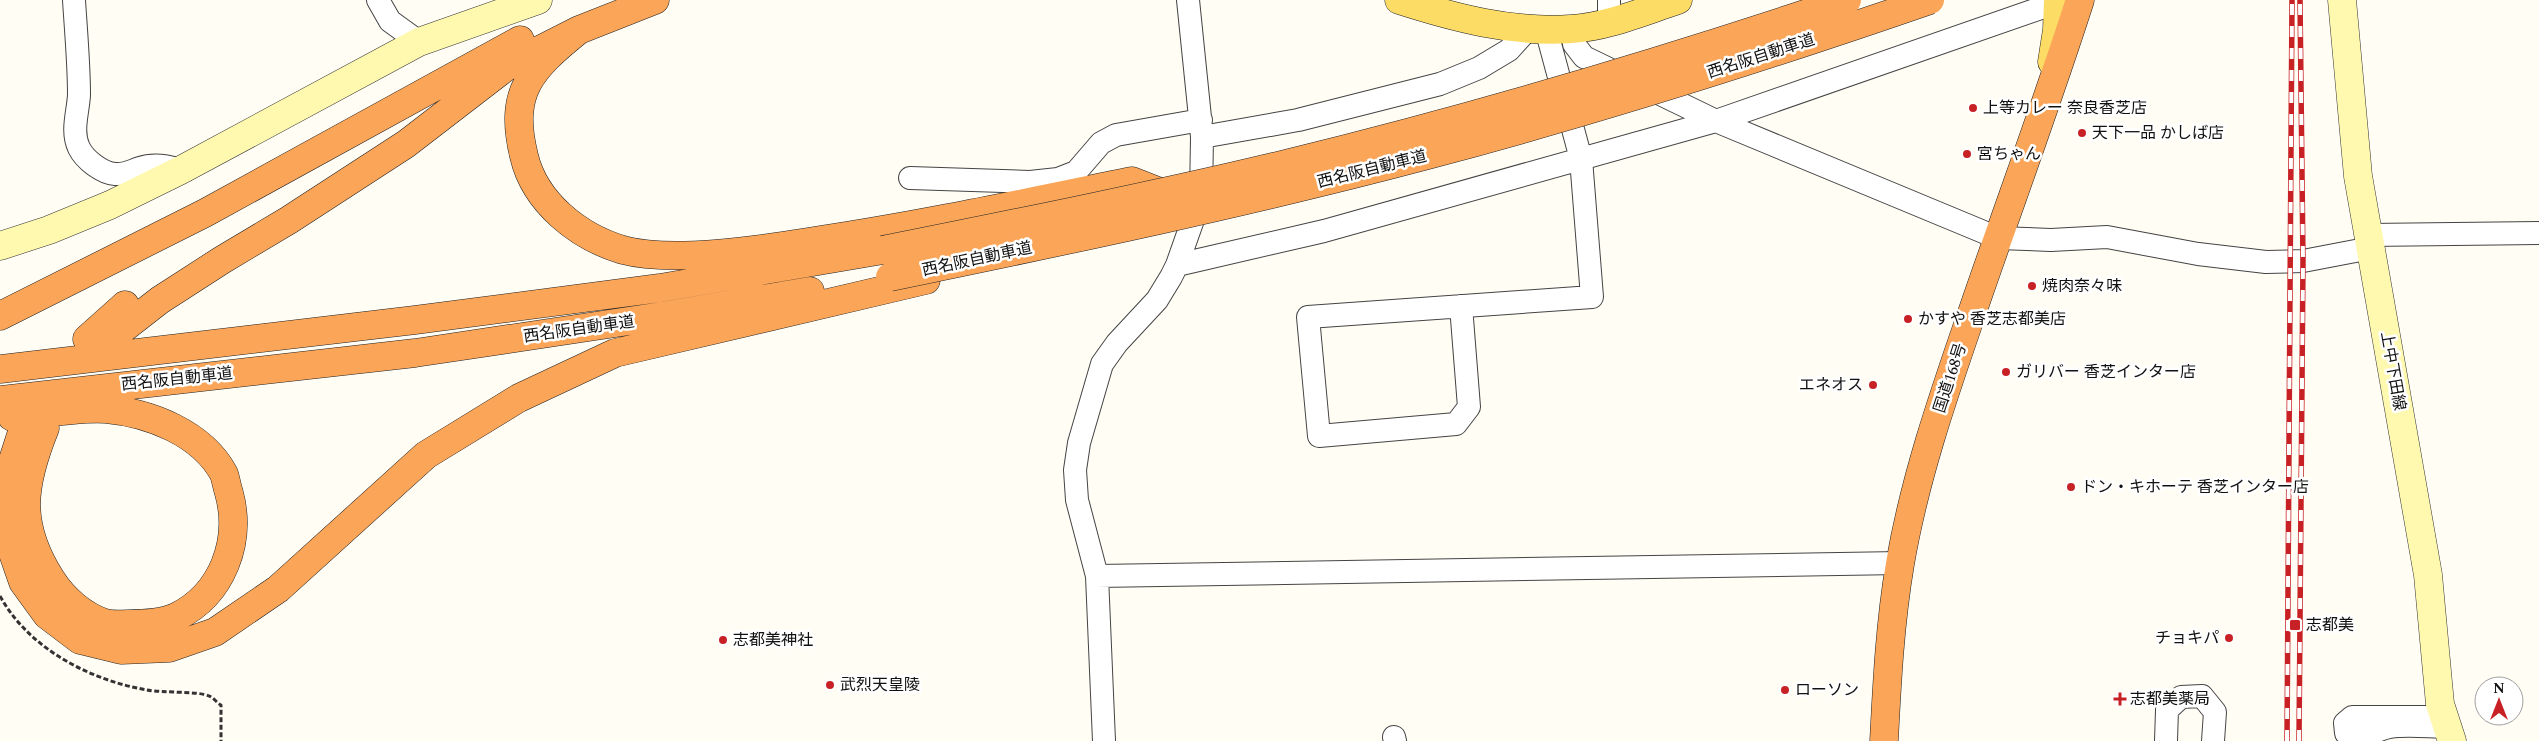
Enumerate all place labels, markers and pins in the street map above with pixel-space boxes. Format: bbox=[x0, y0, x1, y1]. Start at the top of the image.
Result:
place label: 上等カレー 奈良香芝店 bbox=[1983, 96, 2147, 120]
marker: 上等カレー 奈良香芝店 bbox=[1967, 102, 1979, 114]
place label: 天下一品 かしば店 bbox=[2092, 121, 2224, 145]
marker: 天下一品 かしば店 bbox=[2076, 127, 2088, 139]
place label: 宮ちゃん bbox=[1977, 142, 2041, 166]
marker: 宮ちゃん bbox=[1961, 148, 1973, 160]
place label: 焼肉奈々味 bbox=[2042, 274, 2122, 298]
marker: 焼肉奈々味 bbox=[2026, 280, 2038, 292]
place label: かすや 香芝志都美店 bbox=[1918, 307, 2066, 331]
marker: かすや 香芝志都美店 bbox=[1902, 313, 1914, 325]
place label: ガリバー 香芝インター店 bbox=[2016, 360, 2196, 384]
marker: ガリバー 香芝インター店 bbox=[2000, 366, 2012, 378]
place label: エネオス bbox=[1799, 373, 1863, 397]
marker: エネオス bbox=[1867, 379, 1879, 391]
place label: ドン・キホーテ 香芝インター店 bbox=[2081, 475, 2309, 499]
marker: ドン・キホーテ 香芝インター店 bbox=[2065, 481, 2077, 493]
place label: 志都美 bbox=[2306, 613, 2354, 637]
marker: 志都美 bbox=[2288, 618, 2302, 632]
place label: チョキパ bbox=[2155, 626, 2219, 650]
place label: 志都美神社 bbox=[733, 628, 813, 652]
marker: チョキパ bbox=[2223, 632, 2235, 644]
marker: 志都美神社 bbox=[717, 634, 729, 646]
place label: 武烈天皇陵 bbox=[840, 673, 920, 697]
place label: ローソン bbox=[1795, 678, 1859, 702]
marker: 武烈天皇陵 bbox=[824, 679, 836, 691]
marker: ローソン bbox=[1779, 684, 1791, 696]
place label: 志都美薬局 bbox=[2130, 687, 2210, 711]
marker: 志都美薬局 bbox=[2114, 693, 2126, 705]

